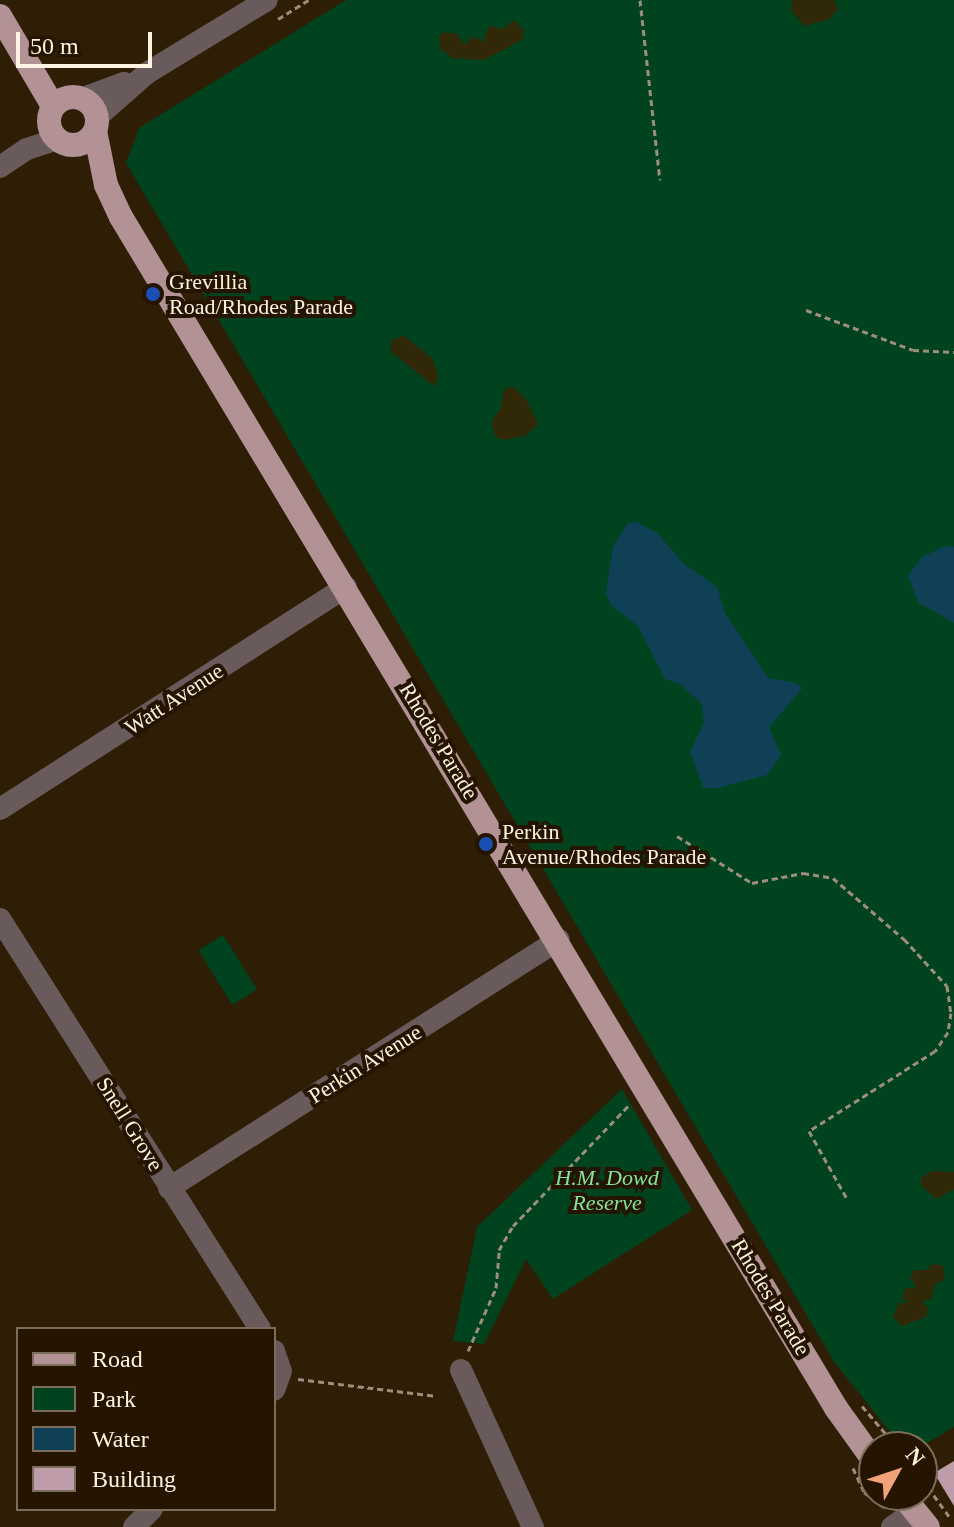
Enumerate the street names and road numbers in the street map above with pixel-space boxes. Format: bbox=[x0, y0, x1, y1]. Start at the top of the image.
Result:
street label: Watt Avenue bbox=[119, 657, 229, 741]
street label: Rhodes Parade bbox=[394, 678, 484, 804]
street label: Perkin Avenue bbox=[303, 1018, 427, 1110]
street label: Snell Grove bbox=[91, 1072, 169, 1176]
street label: Rhodes Parade bbox=[726, 1234, 816, 1360]

